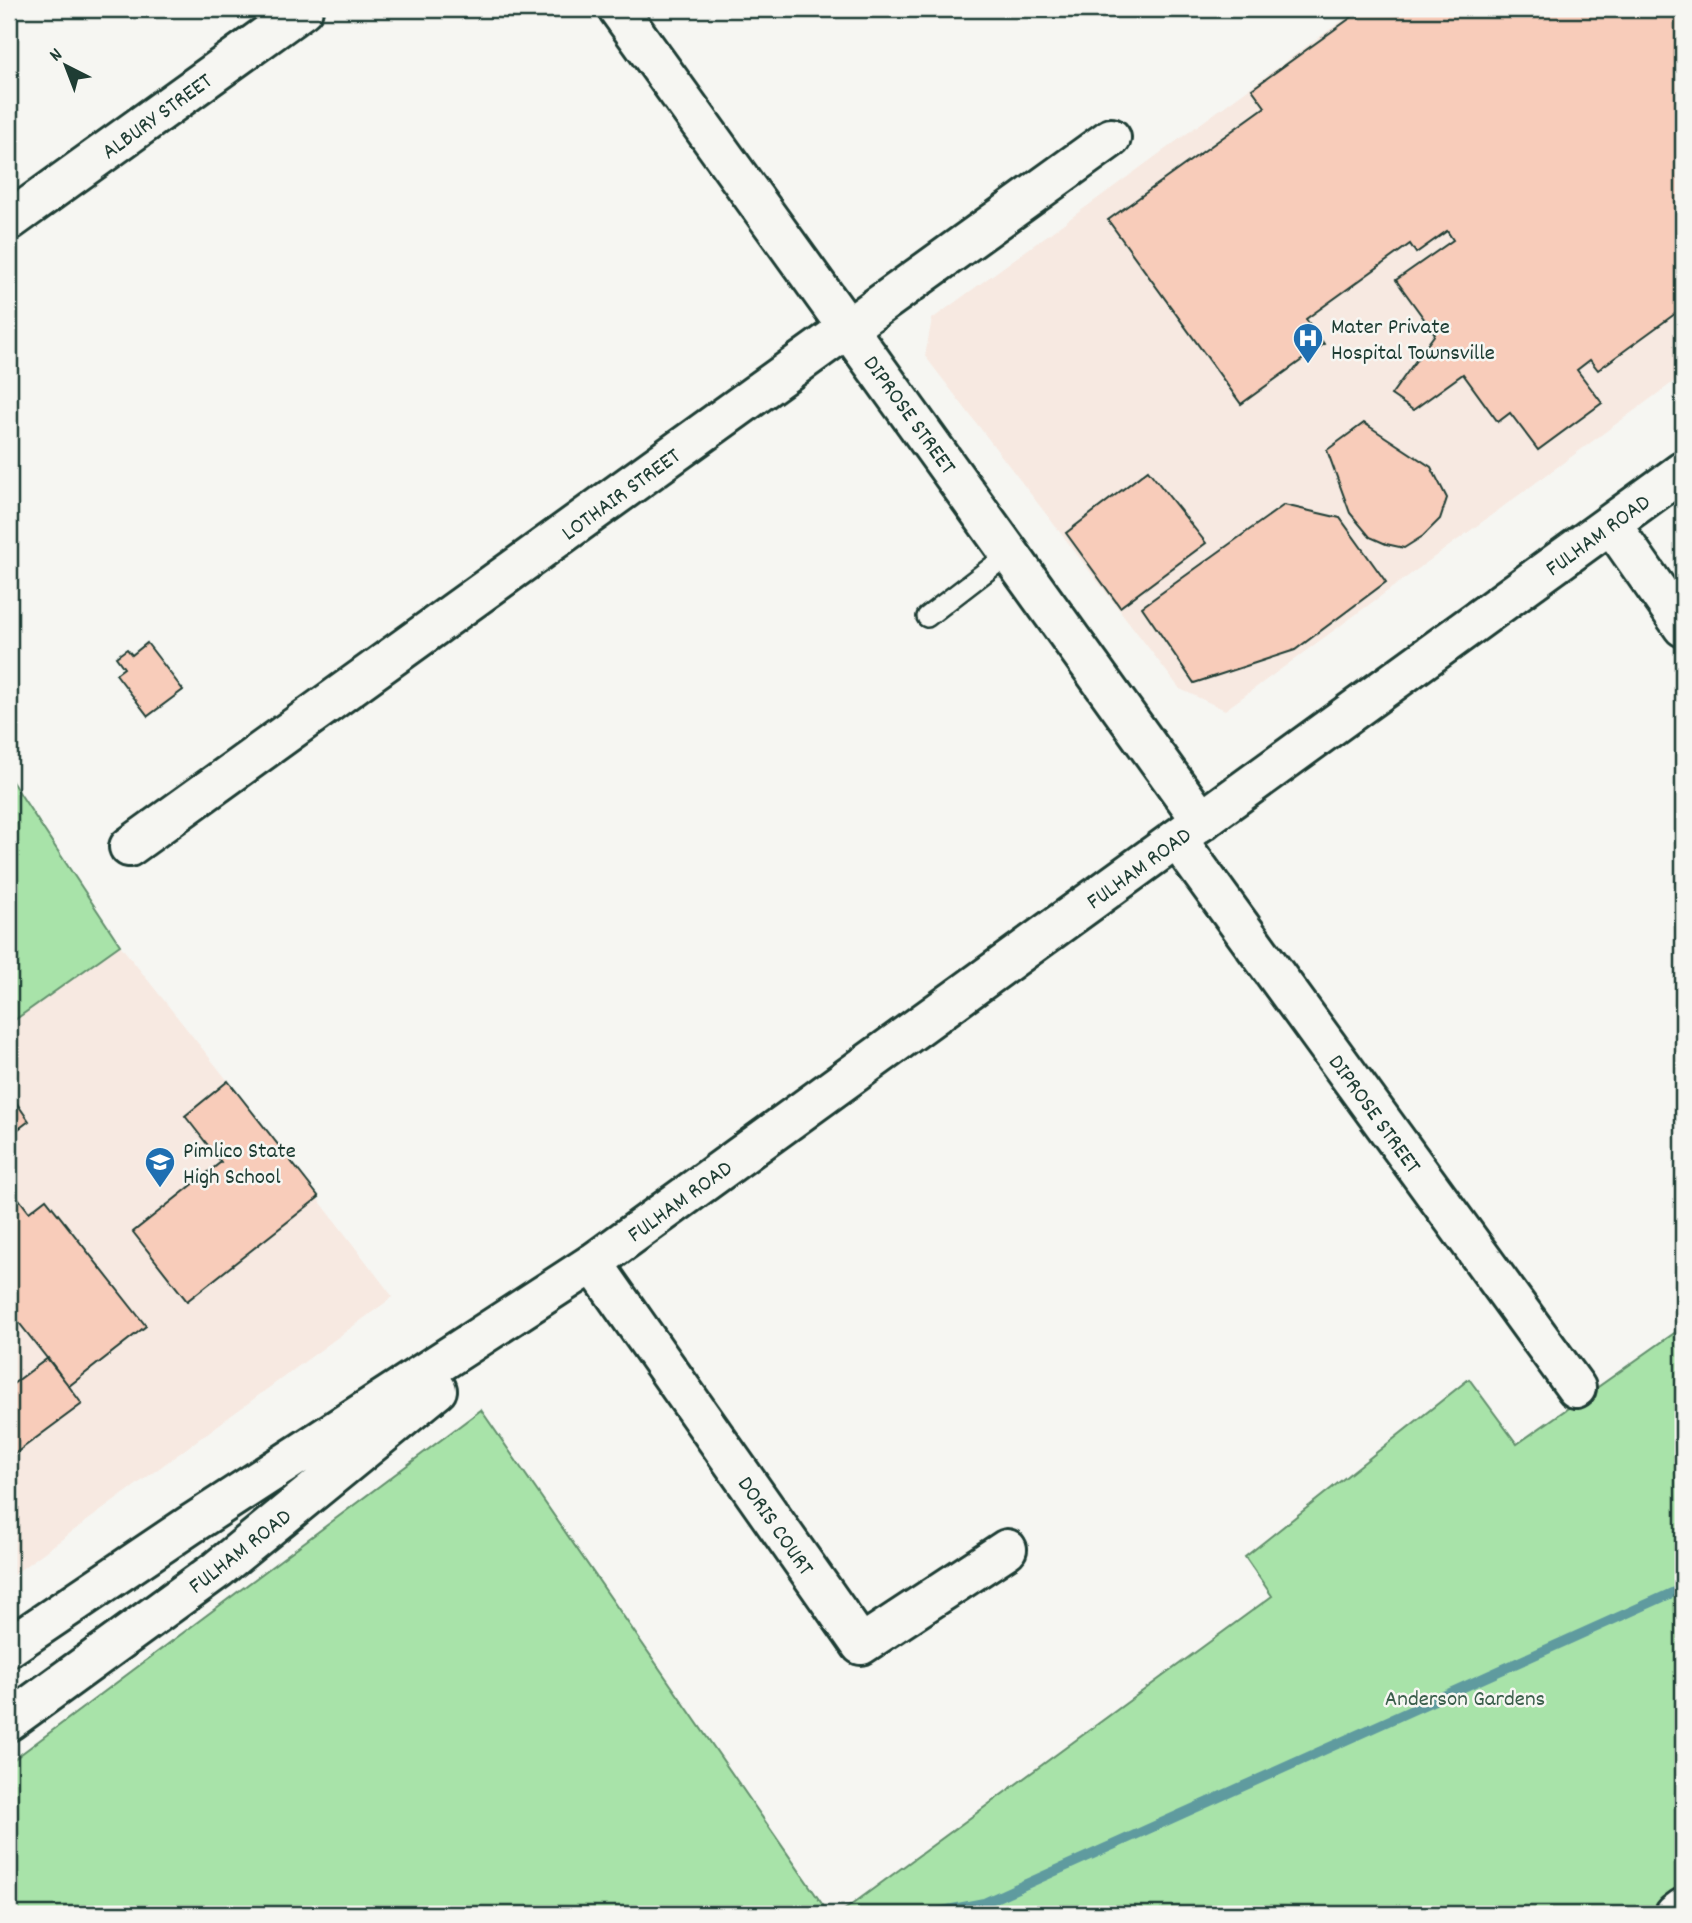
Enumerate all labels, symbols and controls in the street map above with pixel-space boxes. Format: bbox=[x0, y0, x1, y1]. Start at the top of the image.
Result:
north arrow bbox=[32, 32, 102, 102]
text: N bbox=[44, 43, 69, 69]
street label: ALBURY STREET bbox=[96, 66, 220, 169]
place label: Mater Private Hospital Townsville bbox=[1331, 312, 1495, 371]
hospital icon: Mater Private Hospital Townsville bbox=[1291, 321, 1325, 365]
street label: DIPROSE STREET bbox=[854, 350, 963, 483]
street label: LOTHAIR STREET bbox=[556, 441, 689, 550]
street label: FULHAM ROAD bbox=[1540, 487, 1658, 586]
street label: FULHAM ROAD bbox=[1081, 820, 1199, 919]
street label: DIPROSE STREET bbox=[1319, 1049, 1428, 1182]
place label: Pimlico State High School bbox=[183, 1136, 296, 1195]
school or university icon: Pimlico State High School bbox=[143, 1145, 177, 1189]
street label: FULHAM ROAD bbox=[622, 1153, 740, 1252]
street label: DORIS COURT bbox=[728, 1470, 821, 1584]
street label: FULHAM ROAD bbox=[183, 1502, 300, 1604]
park label: Anderson Gardens bbox=[1385, 1684, 1545, 1717]

